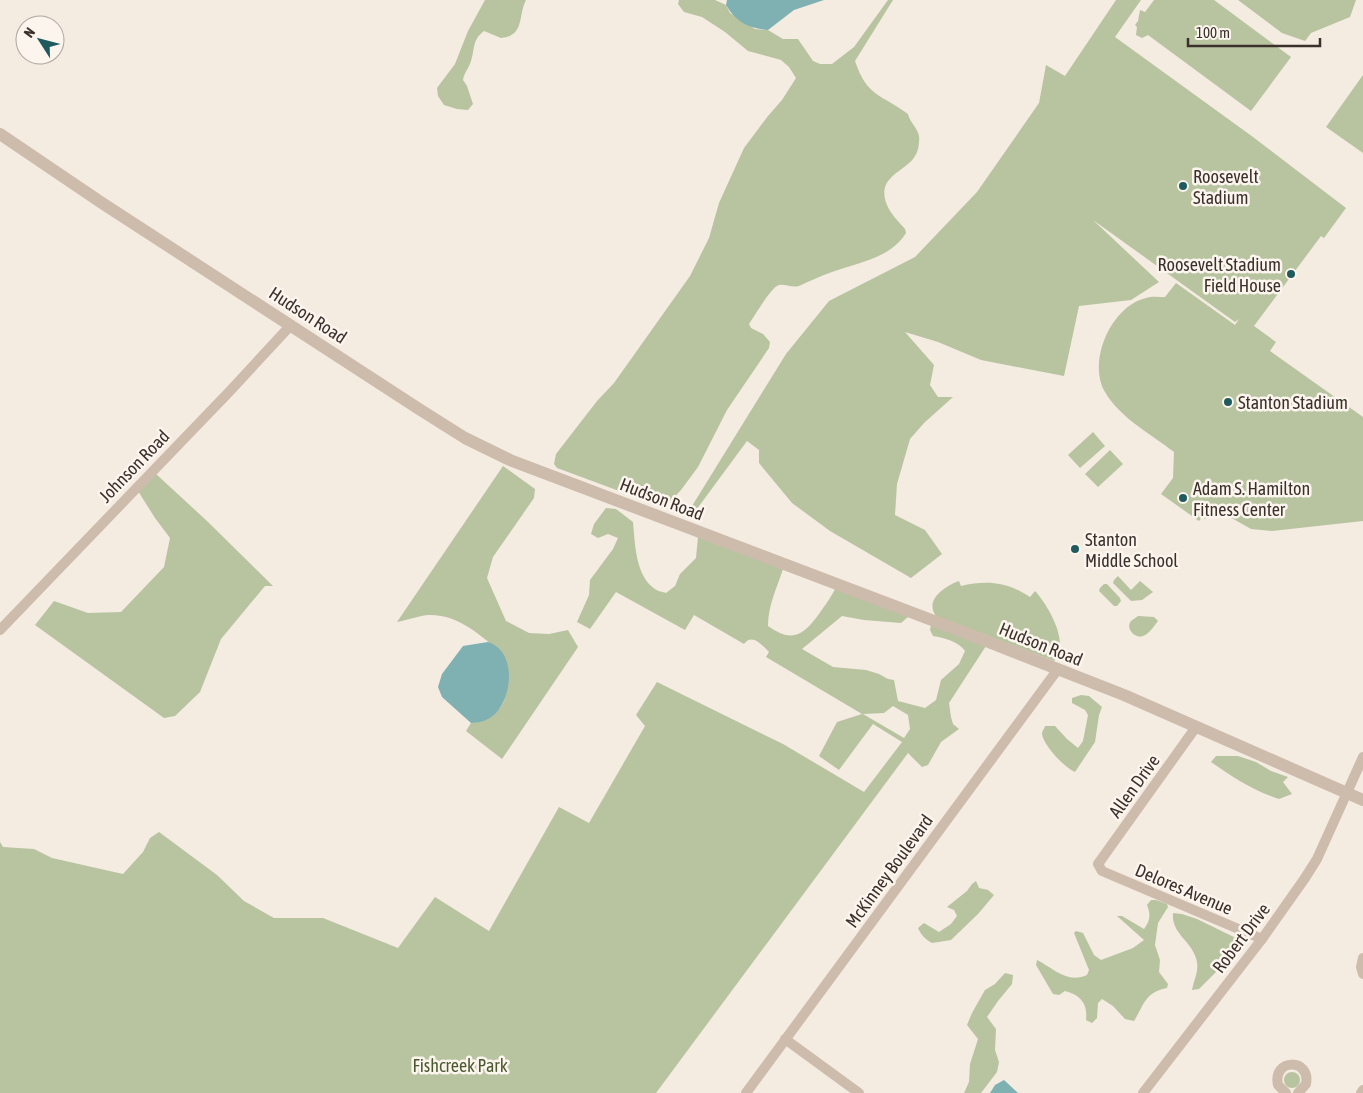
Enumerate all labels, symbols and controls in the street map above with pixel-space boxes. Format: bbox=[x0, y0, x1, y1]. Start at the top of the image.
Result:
north arrow bbox=[15, 15, 65, 65]
scale bar bbox=[1188, 15, 1320, 47]
text: N bbox=[21, 24, 38, 40]
text: 100 m bbox=[1196, 24, 1230, 41]
place label: Roosevelt Stadium bbox=[1193, 166, 1259, 208]
marker: Roosevelt Stadium bbox=[1177, 180, 1189, 192]
place label: Roosevelt Stadium Field House bbox=[1157, 254, 1281, 296]
marker: Roosevelt Stadium Field House bbox=[1285, 268, 1297, 280]
street label: Hudson Road bbox=[265, 282, 351, 348]
place label: Stanton Stadium bbox=[1238, 392, 1348, 413]
marker: Stanton Stadium bbox=[1222, 396, 1234, 408]
street label: Johnson Road bbox=[94, 426, 174, 506]
street label: Hudson Road bbox=[617, 473, 707, 525]
place label: Adam S. Hamilton Fitness Center bbox=[1193, 478, 1310, 520]
marker: Adam S. Hamilton Fitness Center bbox=[1177, 492, 1189, 504]
place label: Stanton Middle School bbox=[1085, 529, 1178, 571]
marker: Stanton Middle School bbox=[1069, 543, 1081, 555]
street label: Hudson Road bbox=[996, 618, 1086, 670]
street label: Allen Drive bbox=[1104, 751, 1164, 821]
street label: McKinney Boulevard bbox=[841, 810, 937, 932]
street label: Delores Avenue bbox=[1132, 859, 1236, 919]
street label: Robert Drive bbox=[1208, 899, 1274, 977]
park label: Fishcreek Park bbox=[412, 1055, 508, 1076]

